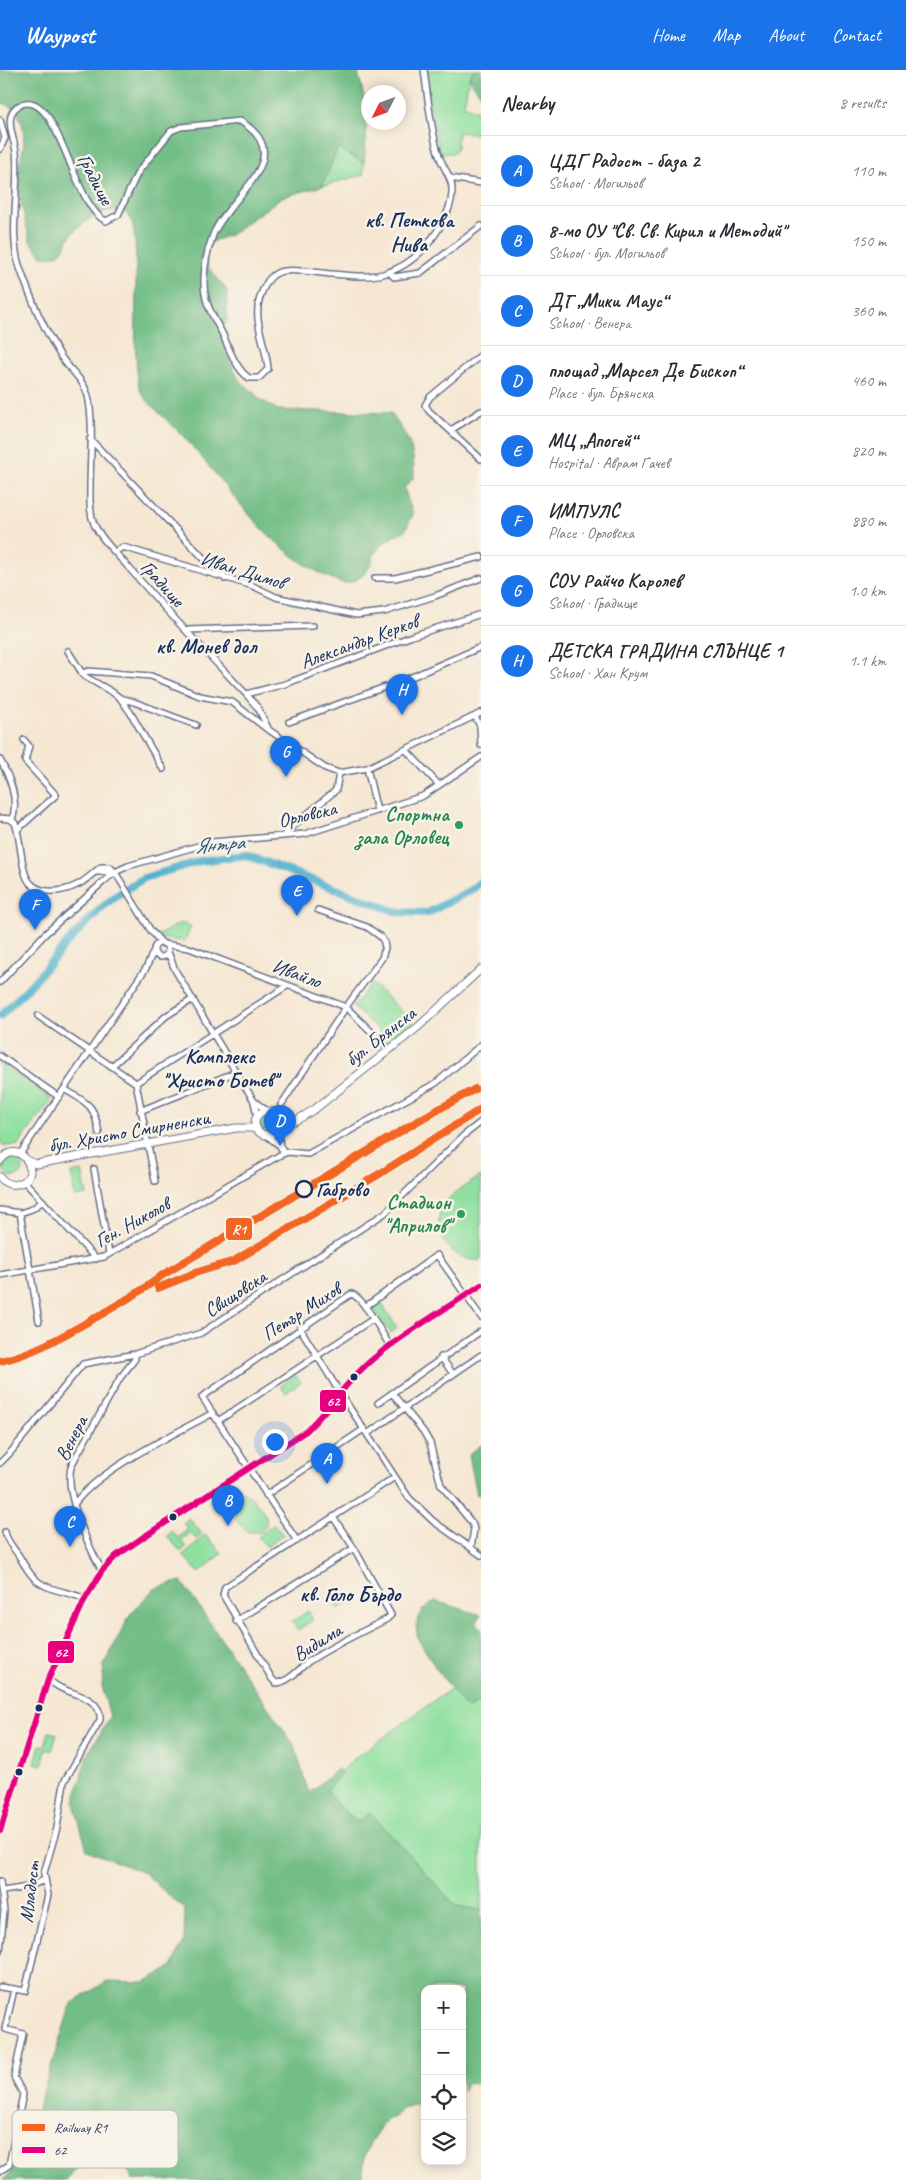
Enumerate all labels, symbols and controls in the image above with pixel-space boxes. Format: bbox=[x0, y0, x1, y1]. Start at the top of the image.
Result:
text: Waypost bbox=[25, 20, 95, 50]
text: Home bbox=[652, 24, 685, 46]
text: Map bbox=[713, 24, 740, 46]
text: About bbox=[768, 24, 804, 46]
text: Contact bbox=[832, 24, 881, 46]
north arrow bbox=[361, 85, 406, 130]
text: Nearby bbox=[501, 90, 554, 116]
text: 8 results bbox=[839, 93, 886, 113]
street label: Градище bbox=[72, 149, 120, 210]
text: ЦДГ Радост - база 2 bbox=[548, 149, 700, 173]
text: A bbox=[513, 161, 521, 181]
text: 110 m bbox=[852, 161, 886, 181]
text: School · Могильов bbox=[548, 173, 643, 193]
district label: кв. Петкова Нива bbox=[365, 207, 455, 257]
text: 8-мо ОУ "Св. Св. Кирил и Методий" bbox=[548, 219, 786, 243]
text: B bbox=[513, 231, 521, 251]
text: 150 m bbox=[852, 231, 886, 251]
text: School · бул. Могильов bbox=[548, 243, 664, 263]
text: ДГ „Мики Маус“ bbox=[548, 289, 667, 313]
text: C bbox=[513, 301, 521, 321]
text: 360 m bbox=[852, 301, 886, 321]
text: School · Венера bbox=[548, 313, 631, 333]
text: площад „Марсел Де Бископ“ bbox=[548, 359, 741, 383]
text: D bbox=[512, 371, 522, 391]
text: 460 m bbox=[852, 371, 886, 391]
text: Place · бул. Брянска bbox=[548, 383, 653, 403]
text: МЦ „Апогей“ bbox=[548, 429, 636, 453]
text: E bbox=[513, 441, 521, 461]
text: 820 m bbox=[852, 441, 886, 461]
text: Hospital · Аврам Гачев bbox=[548, 453, 669, 473]
text: ИМПУЛС bbox=[548, 499, 619, 523]
text: F bbox=[513, 511, 521, 531]
text: 880 m bbox=[852, 511, 886, 531]
text: Place · Орловска bbox=[548, 523, 634, 543]
street label: Иван Димов bbox=[198, 546, 293, 597]
street label: Градище bbox=[135, 555, 191, 613]
text: СОУ Райчо Каролев bbox=[548, 569, 681, 593]
text: G bbox=[513, 581, 521, 601]
text: 1.0 km bbox=[849, 581, 886, 601]
text: School · Градище bbox=[548, 593, 637, 613]
street label: Александър Керков bbox=[297, 607, 426, 674]
district label: кв. Монев дол bbox=[156, 633, 258, 659]
text: ДЕТСКА ГРАДИНА СЛЪНЦЕ 1 bbox=[548, 639, 783, 663]
text: H bbox=[512, 651, 522, 671]
text: 1.1 km bbox=[849, 651, 886, 671]
text: School · Хан Крум bbox=[548, 663, 647, 683]
pin: H bbox=[386, 674, 418, 715]
pin: G bbox=[270, 736, 302, 777]
street label: Орловска bbox=[276, 795, 340, 833]
place label: Спортна зала Орловец bbox=[354, 802, 450, 851]
marker: Спортна зала Орловец bbox=[453, 819, 465, 831]
water label: Янтра bbox=[193, 829, 247, 859]
pin: E bbox=[281, 875, 313, 916]
pin: F bbox=[19, 889, 51, 930]
street label: Ивайло bbox=[269, 953, 326, 994]
street label: бул. Брянска bbox=[340, 1000, 422, 1072]
district label: Комплекс ''Христо Ботев'' bbox=[162, 1043, 282, 1093]
street label: бул. Христо Смирненски bbox=[46, 1105, 213, 1158]
pin: D bbox=[264, 1105, 296, 1146]
place label: Габрово bbox=[316, 1177, 370, 1202]
marker: Габрово bbox=[295, 1180, 313, 1198]
street label: Ген. Николов bbox=[91, 1190, 177, 1253]
place label: Стадион "Априлов" bbox=[384, 1190, 455, 1238]
marker: Стадион "Априлов" bbox=[455, 1208, 467, 1220]
line badge: R1 bbox=[225, 1217, 253, 1241]
text: R1 bbox=[232, 1221, 248, 1238]
street label: Свищовска bbox=[199, 1263, 273, 1323]
street label: Петър Михов bbox=[257, 1275, 349, 1346]
unlabelled marker bbox=[349, 1372, 359, 1382]
line badge: 62 bbox=[319, 1389, 347, 1413]
text: 62 bbox=[327, 1393, 341, 1410]
street label: Венера bbox=[50, 1410, 94, 1465]
your location bbox=[262, 1429, 288, 1455]
pin: A bbox=[311, 1443, 343, 1484]
pin: B bbox=[212, 1485, 244, 1526]
pin: C bbox=[54, 1506, 86, 1547]
unlabelled marker bbox=[168, 1512, 178, 1522]
district label: кв. Голо Бърдо bbox=[300, 1581, 402, 1607]
street label: Видима bbox=[288, 1617, 348, 1667]
line badge: 62 bbox=[47, 1640, 75, 1664]
text: 62 bbox=[55, 1644, 69, 1661]
unlabelled marker bbox=[34, 1703, 44, 1713]
unlabelled marker bbox=[14, 1767, 24, 1777]
street label: Младост bbox=[13, 1858, 46, 1924]
map controls bbox=[421, 1985, 466, 2165]
button: + bbox=[421, 1985, 466, 2030]
button: − bbox=[421, 2030, 466, 2075]
button: locate bbox=[421, 2075, 466, 2120]
legend bbox=[12, 2110, 178, 2168]
text: Railway R1 bbox=[54, 2119, 108, 2136]
button: layers bbox=[421, 2120, 466, 2165]
text: 62 bbox=[54, 2142, 68, 2159]

